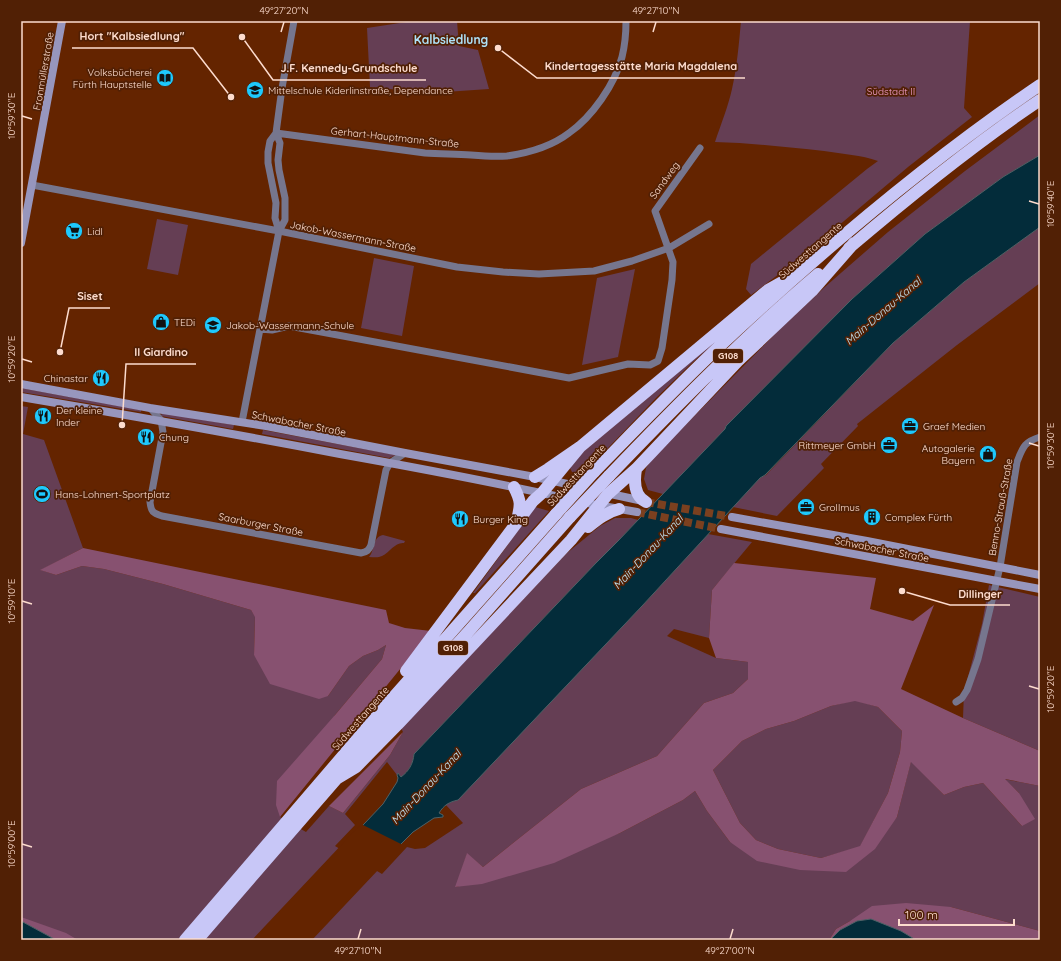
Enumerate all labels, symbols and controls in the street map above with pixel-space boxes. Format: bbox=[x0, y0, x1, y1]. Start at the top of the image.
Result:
text: 49°27'20"N bbox=[260, 4, 308, 17]
text: 49°27'10"N bbox=[632, 4, 680, 17]
callout: Hort "Kalbsiedlung" bbox=[72, 25, 193, 48]
text: Hort "Kalbsiedlung" bbox=[80, 29, 185, 43]
street label: Fronmüllerstraße bbox=[30, 31, 57, 111]
district label: Kalbsiedlung bbox=[414, 32, 488, 47]
callout: Kindertagesstätte Maria Magdalena bbox=[537, 55, 745, 78]
callout: J.F. Kennedy-Grundschule bbox=[273, 57, 426, 80]
text: Kindertagesstätte Maria Magdalena bbox=[545, 59, 737, 73]
text: J.F. Kennedy-Grundschule bbox=[280, 61, 418, 75]
place label: Volksbücherei Fürth Hauptstelle bbox=[73, 66, 152, 91]
library icon: Volksbücherei Fürth Hauptstelle bbox=[155, 68, 175, 88]
school or university icon: Mittelschule Kiderlinstraße, Dependance bbox=[245, 80, 265, 100]
place label: Mittelschule Kiderlinstraße, Dependance bbox=[268, 84, 453, 97]
park label: Südstadt II bbox=[867, 85, 915, 98]
text: 10°59'30"E bbox=[5, 92, 18, 139]
street label: Gerhart-Hauptmann-Straße bbox=[330, 124, 460, 151]
street label: Sandweg bbox=[647, 159, 682, 201]
text: 10°59'40"E bbox=[1044, 180, 1057, 227]
street label: Jakob-Wassermann-Straße bbox=[289, 218, 418, 255]
street label: Südwesttangente bbox=[776, 219, 845, 282]
supermarket icon: Lidl bbox=[64, 221, 84, 241]
place label: Lidl bbox=[87, 225, 103, 238]
water label: Main-Donau-Kanal bbox=[842, 273, 925, 348]
callout: Siset bbox=[69, 285, 110, 308]
text: Siset bbox=[77, 289, 103, 303]
shop icon: TEDi bbox=[151, 312, 171, 332]
school or university icon: Jakob-Wassermann-Schule bbox=[203, 315, 223, 335]
place label: TEDi bbox=[174, 316, 195, 329]
place label: Jakob-Wassermann-Schule bbox=[226, 319, 354, 332]
text: 10°59'20"E bbox=[5, 335, 18, 382]
callout: Il Giardino bbox=[126, 341, 196, 364]
text: Il Giardino bbox=[134, 345, 188, 359]
road number: G108 bbox=[713, 349, 743, 363]
restaurant icon: Chinastar bbox=[91, 368, 111, 388]
place label: Chinastar bbox=[44, 372, 88, 385]
place label: Der kleine Inder bbox=[56, 404, 103, 429]
restaurant icon: Der kleine Inder bbox=[33, 406, 53, 426]
street label: Schwabacher Straße bbox=[251, 408, 348, 439]
office icon: Graef Medien bbox=[900, 416, 920, 436]
place label: Graef Medien bbox=[923, 420, 985, 433]
text: 10°59'30"E bbox=[1044, 422, 1057, 469]
restaurant icon: Chung bbox=[136, 427, 156, 447]
place label: Chung bbox=[159, 431, 189, 444]
office icon: Rittmeyer GmbH bbox=[879, 435, 899, 455]
place label: Rittmeyer GmbH bbox=[798, 439, 876, 452]
street label: Südwesttangente bbox=[544, 441, 609, 509]
place label: Autogalerie Bayern bbox=[922, 442, 975, 467]
shop icon: Autogalerie Bayern bbox=[978, 444, 998, 464]
street label: Benno-Strauß-Straße bbox=[986, 457, 1016, 557]
sports icon: Hans-Lohnert-Sportplatz bbox=[32, 484, 52, 504]
place label: Hans-Lohnert-Sportplatz bbox=[55, 488, 170, 501]
office icon: Grollmus bbox=[796, 497, 816, 517]
place label: Grollmus bbox=[819, 501, 860, 514]
building icon: Complex Fürth bbox=[862, 507, 882, 527]
restaurant icon: Burger King bbox=[450, 509, 470, 529]
street label: Saarburger Straße bbox=[217, 510, 305, 539]
water label: Main-Donau-Kanal bbox=[610, 511, 687, 592]
place label: Complex Fürth bbox=[885, 511, 952, 524]
place label: Burger King bbox=[473, 513, 528, 526]
street label: Schwabacher Straße bbox=[834, 534, 931, 565]
text: 10°59'10"E bbox=[5, 578, 18, 624]
callout: Dillinger bbox=[950, 582, 1010, 605]
text: Dillinger bbox=[958, 587, 1002, 601]
road number: G108 bbox=[438, 641, 468, 655]
text: 10°59'20"E bbox=[1044, 665, 1057, 712]
street label: Südwesttangente bbox=[329, 683, 392, 753]
water label: Main-Donau-Kanal bbox=[388, 746, 465, 827]
text: 10°59'00"E bbox=[5, 820, 18, 868]
scale bar bbox=[899, 901, 1014, 927]
text: 100 m bbox=[905, 907, 938, 922]
text: 49°27'10"N bbox=[334, 944, 382, 957]
text: 49°27'00"N bbox=[705, 944, 755, 957]

